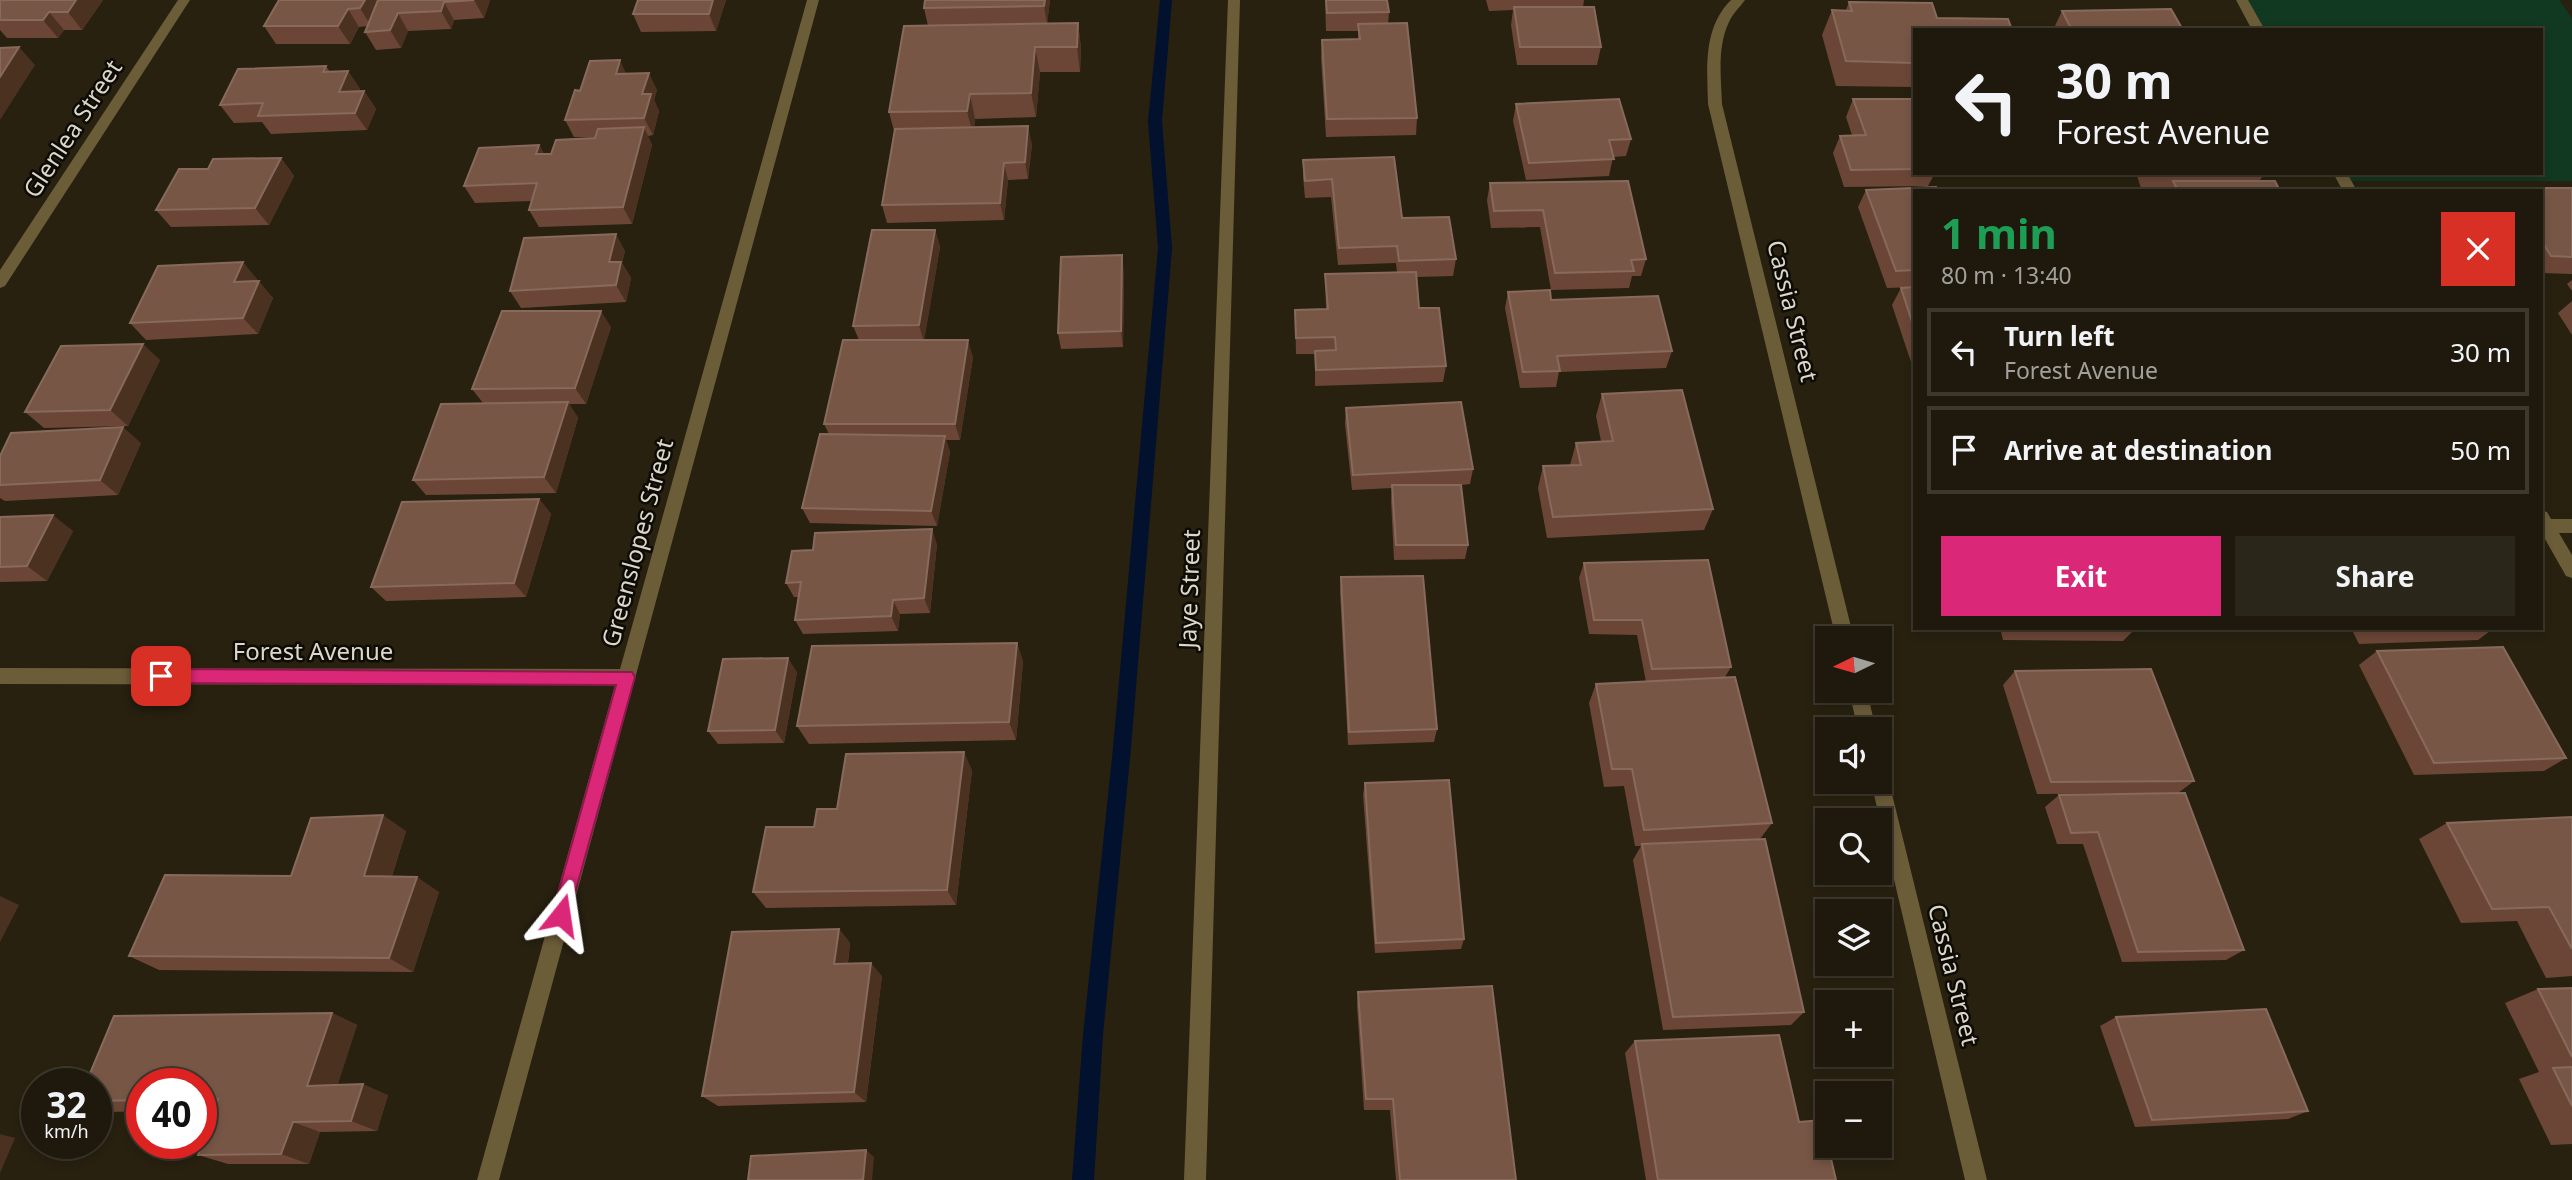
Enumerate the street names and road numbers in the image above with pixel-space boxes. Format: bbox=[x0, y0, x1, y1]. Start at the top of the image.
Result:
street label: Glenlea Street bbox=[15, 52, 129, 204]
street label: Cassia Street bbox=[1760, 237, 1827, 385]
street label: Greenslopes Street bbox=[593, 435, 680, 650]
street label: Jaye Street bbox=[1170, 529, 1207, 651]
street label: Forest Avenue bbox=[233, 634, 393, 667]
street label: Cassia Street bbox=[1921, 901, 1988, 1049]

